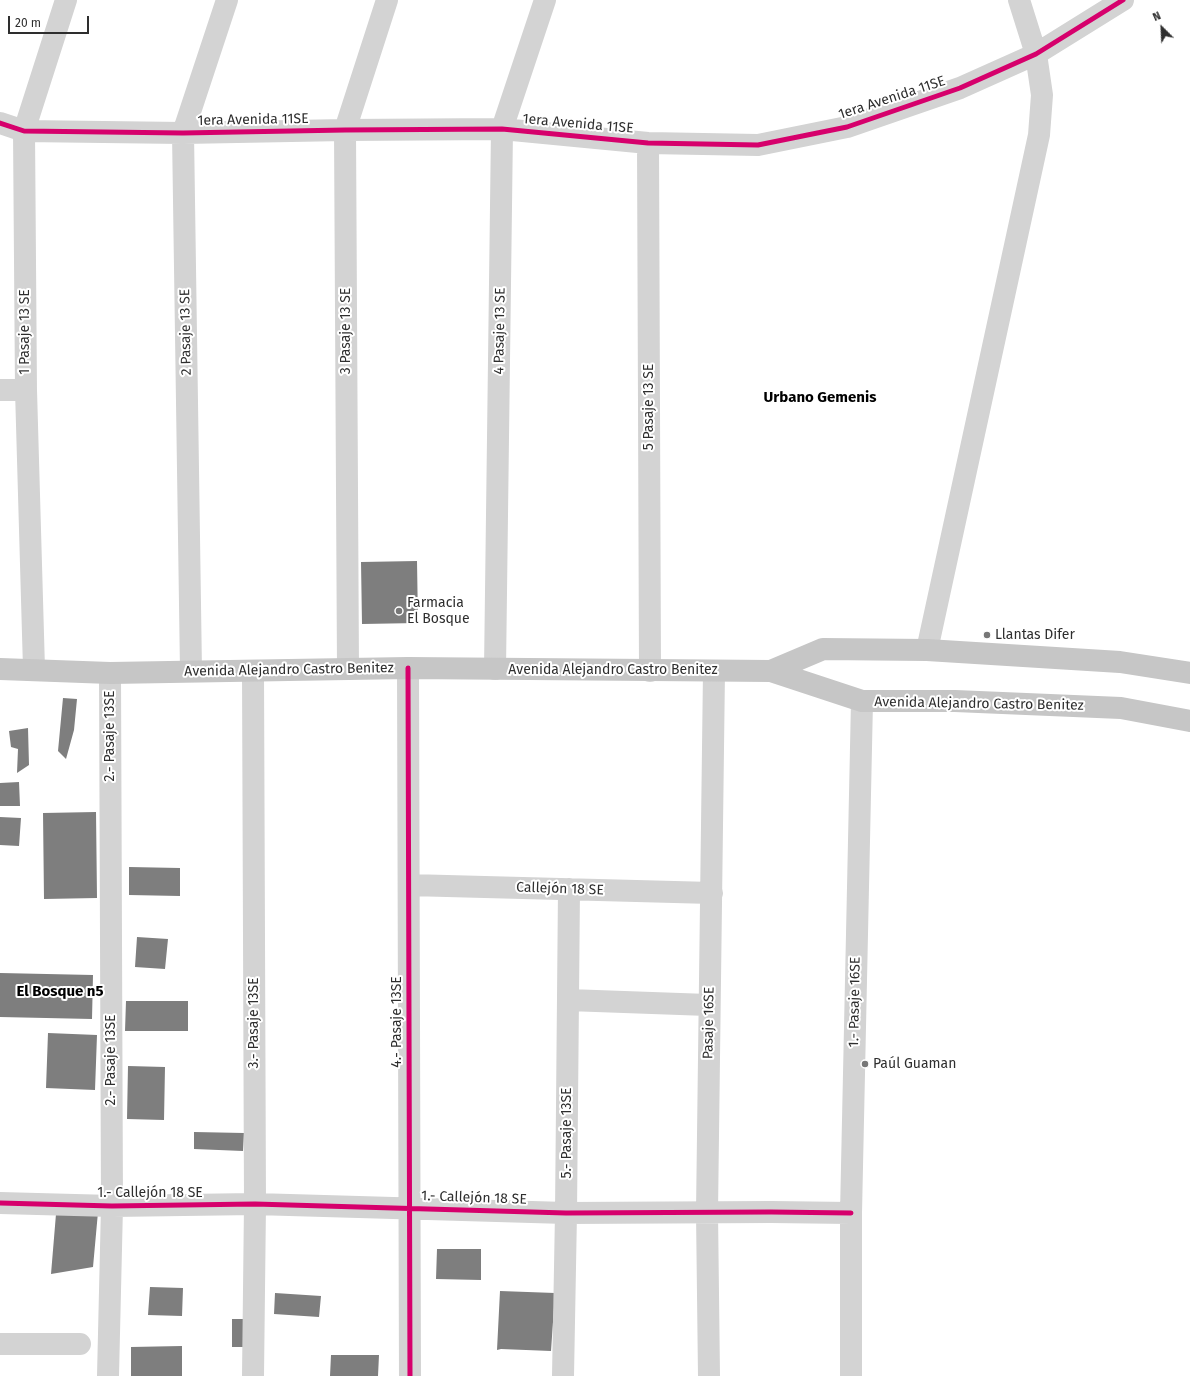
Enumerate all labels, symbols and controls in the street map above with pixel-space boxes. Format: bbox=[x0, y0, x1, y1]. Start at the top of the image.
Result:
scale bar bbox=[10, 8, 91, 34]
north arrow bbox=[1142, 8, 1182, 48]
text: N bbox=[1151, 9, 1163, 24]
text: 20 m bbox=[15, 16, 41, 30]
street label: 1era Avenida 11SE bbox=[836, 73, 948, 123]
street label: 1era Avenida 11SE bbox=[197, 111, 309, 129]
street label: 1era Avenida 11SE bbox=[522, 111, 634, 137]
street label: 4 Pasaje 13 SE bbox=[491, 287, 509, 375]
street label: 3 Pasaje 13 SE bbox=[338, 288, 354, 374]
street label: 1 Pasaje 13 SE bbox=[17, 289, 33, 375]
street label: 2 Pasaje 13 SE bbox=[177, 289, 195, 375]
street label: 5 Pasaje 13 SE bbox=[641, 364, 657, 450]
district label: Urbano Gemenis bbox=[764, 389, 876, 407]
place label: Farmacia El Bosque bbox=[407, 595, 470, 628]
marker: Farmacia El Bosque bbox=[394, 606, 404, 616]
place label: Llantas Difer bbox=[995, 627, 1075, 643]
marker: Llantas Difer bbox=[982, 630, 992, 640]
street label: Avenida Alejandro Castro Benitez bbox=[184, 660, 394, 680]
street label: Avenida Alejandro Castro Benitez bbox=[508, 662, 718, 678]
street label: 2.- Pasaje 13SE bbox=[102, 690, 118, 782]
street label: Avenida Alejandro Castro Benitez bbox=[874, 694, 1084, 714]
street label: Callejón 18 SE bbox=[516, 879, 604, 899]
street label: 1.- Pasaje 16SE bbox=[846, 957, 864, 1047]
street label: 4.- Pasaje 13SE bbox=[389, 976, 405, 1068]
street label: 3.- Pasaje 13SE bbox=[246, 977, 262, 1069]
district label: El Bosque n5 bbox=[16, 983, 104, 1001]
street label: Pasaje 16SE bbox=[700, 987, 718, 1059]
street label: 2.- Pasaje 13SE bbox=[103, 1014, 119, 1106]
place label: Paúl Guaman bbox=[873, 1056, 956, 1072]
marker: Paúl Guaman bbox=[860, 1059, 870, 1069]
street label: 5.- Pasaje 13SE bbox=[559, 1087, 575, 1179]
street label: 1.- Callejón 18 SE bbox=[97, 1185, 203, 1201]
street label: 1.- Callejón 18 SE bbox=[421, 1188, 527, 1208]

